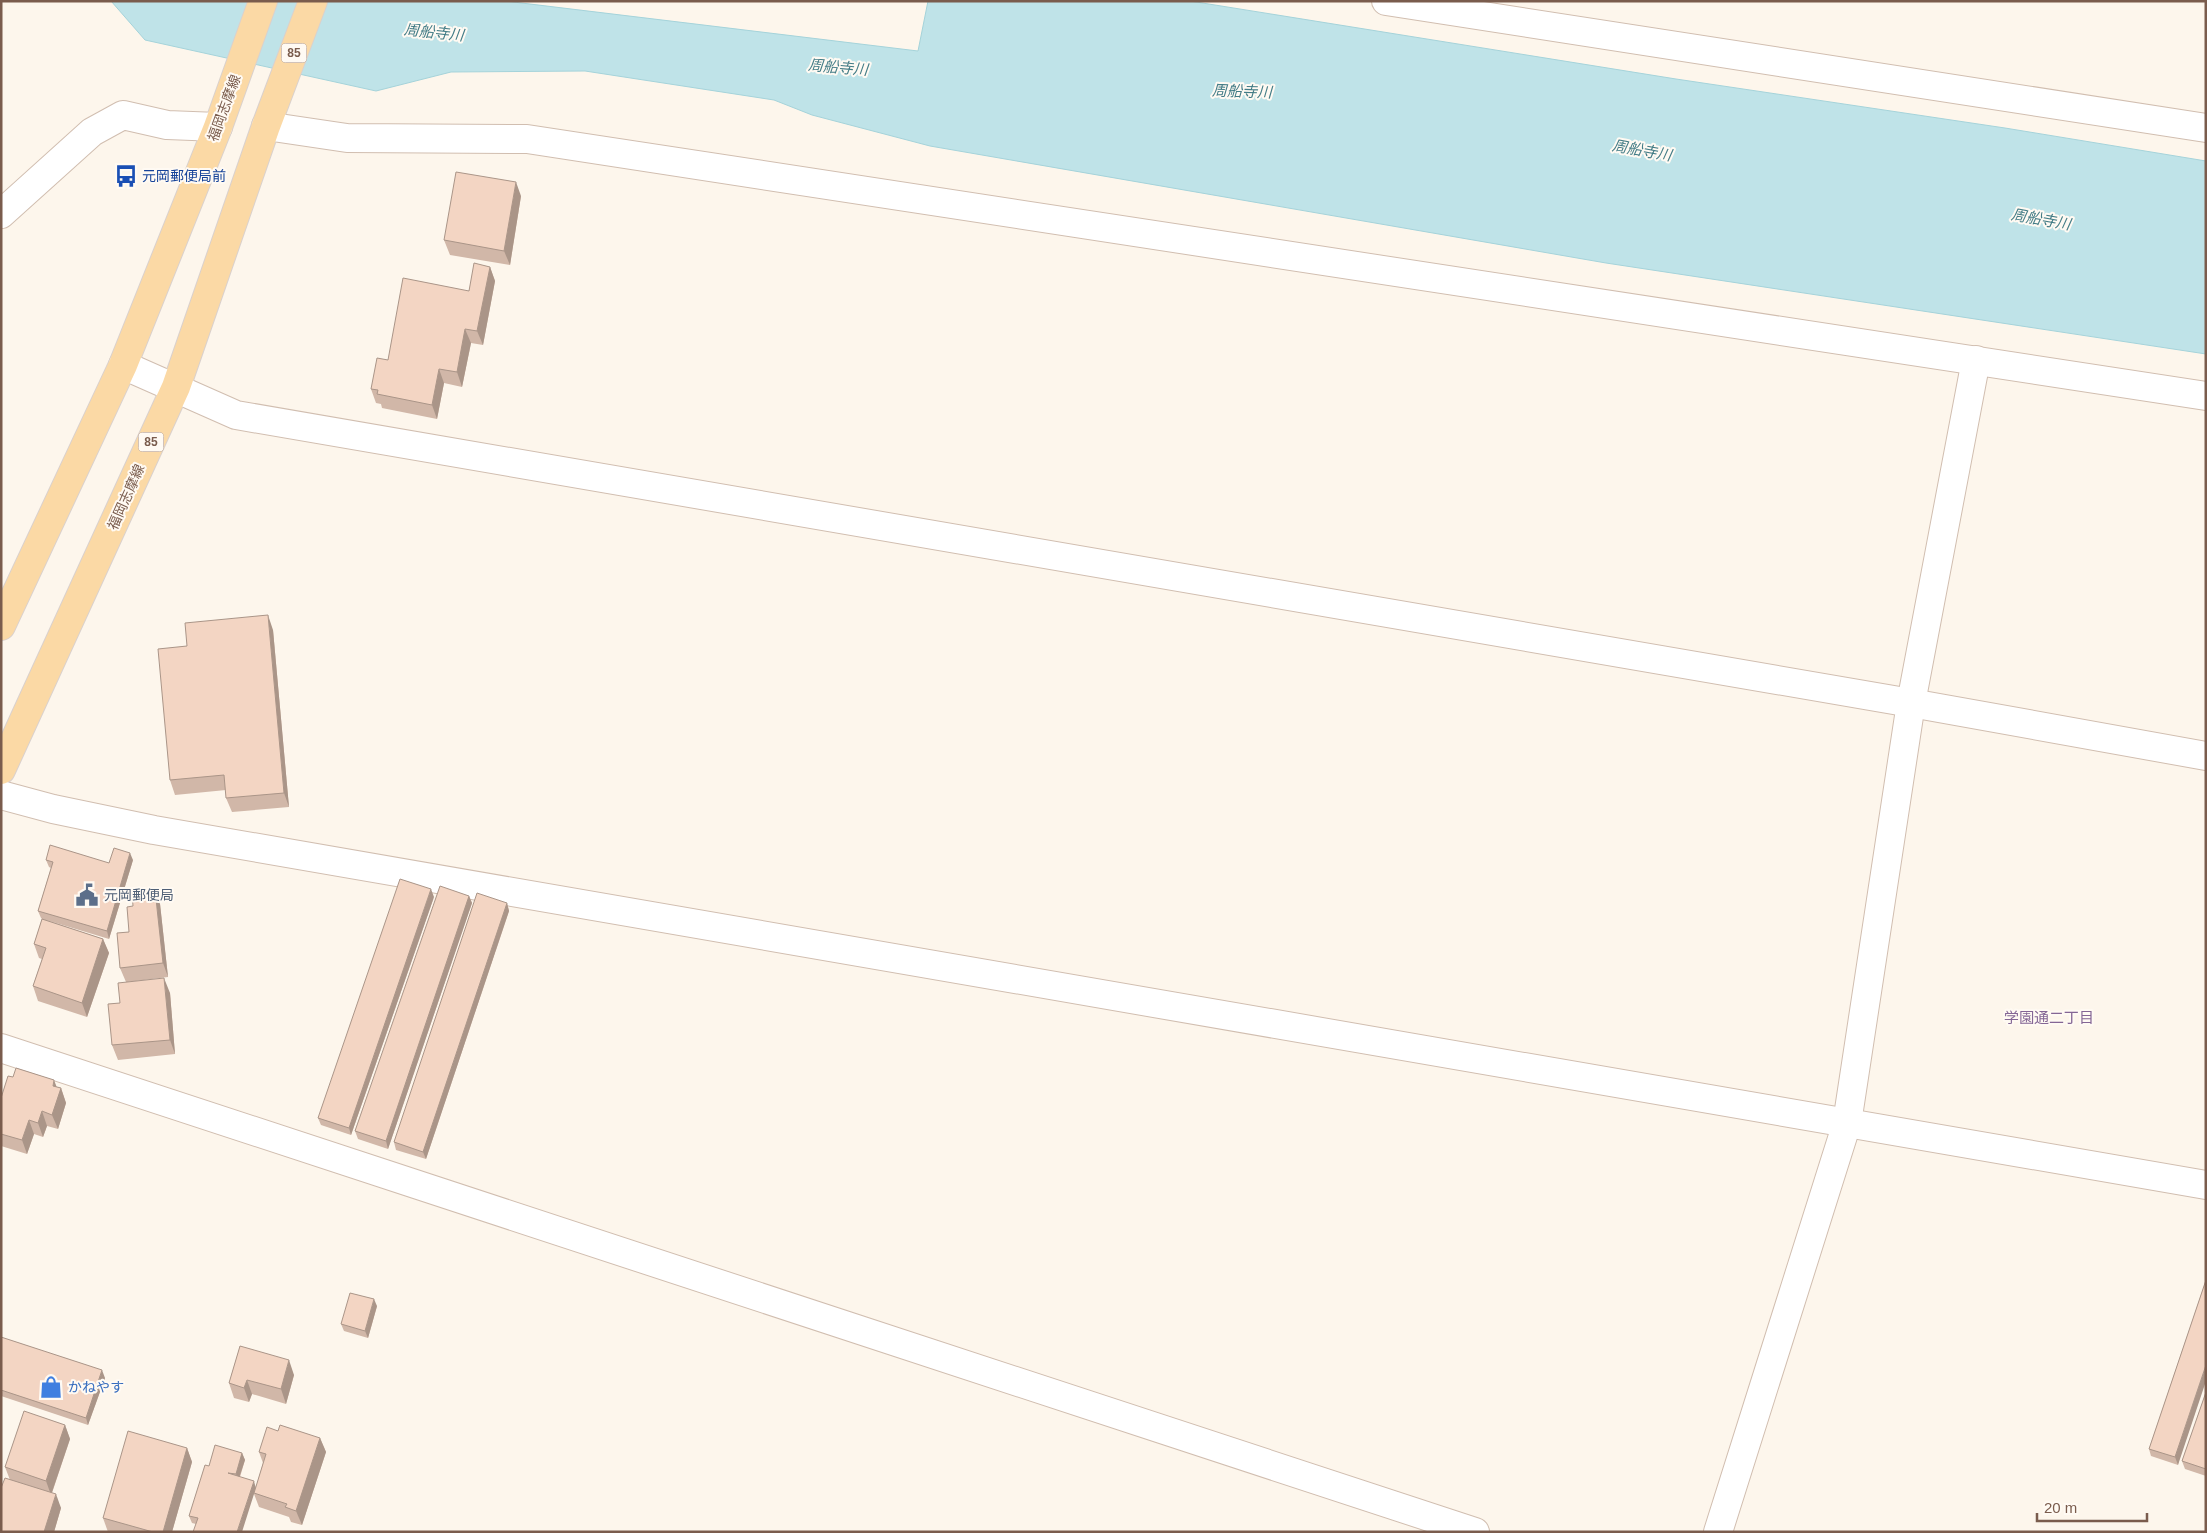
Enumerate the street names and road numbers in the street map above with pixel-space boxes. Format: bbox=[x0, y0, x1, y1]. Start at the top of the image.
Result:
road number: 85 bbox=[282, 44, 306, 62]
street label: 福岡志摩線 bbox=[205, 72, 243, 144]
road number: 85 bbox=[138, 432, 164, 452]
street label: 福岡志摩線 bbox=[104, 462, 148, 532]

